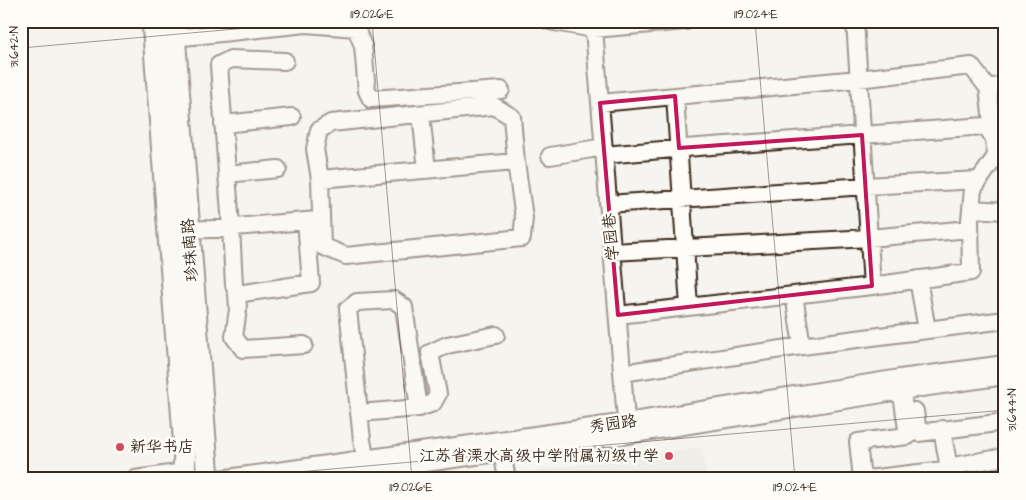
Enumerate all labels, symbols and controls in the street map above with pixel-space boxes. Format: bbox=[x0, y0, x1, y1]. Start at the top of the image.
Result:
text: 119.026°E bbox=[350, 6, 394, 23]
text: 119.024°E bbox=[734, 6, 778, 23]
text: 31.642°N bbox=[6, 26, 23, 68]
street label: 学园巷 bbox=[598, 212, 624, 262]
street label: 珍珠南路 bbox=[177, 217, 203, 283]
text: 31.644°N bbox=[1004, 388, 1021, 432]
street label: 秀园路 bbox=[588, 410, 638, 438]
place label: 新华书店 bbox=[130, 436, 194, 458]
marker: 新华书店 bbox=[114, 441, 126, 453]
place label: 江苏省溧水高级中学附属初级中学 bbox=[419, 445, 659, 467]
marker: 江苏省溧水高级中学附属初级中学 bbox=[663, 450, 675, 462]
text: 119.026°E bbox=[389, 479, 433, 496]
text: 119.024°E bbox=[773, 479, 817, 496]

